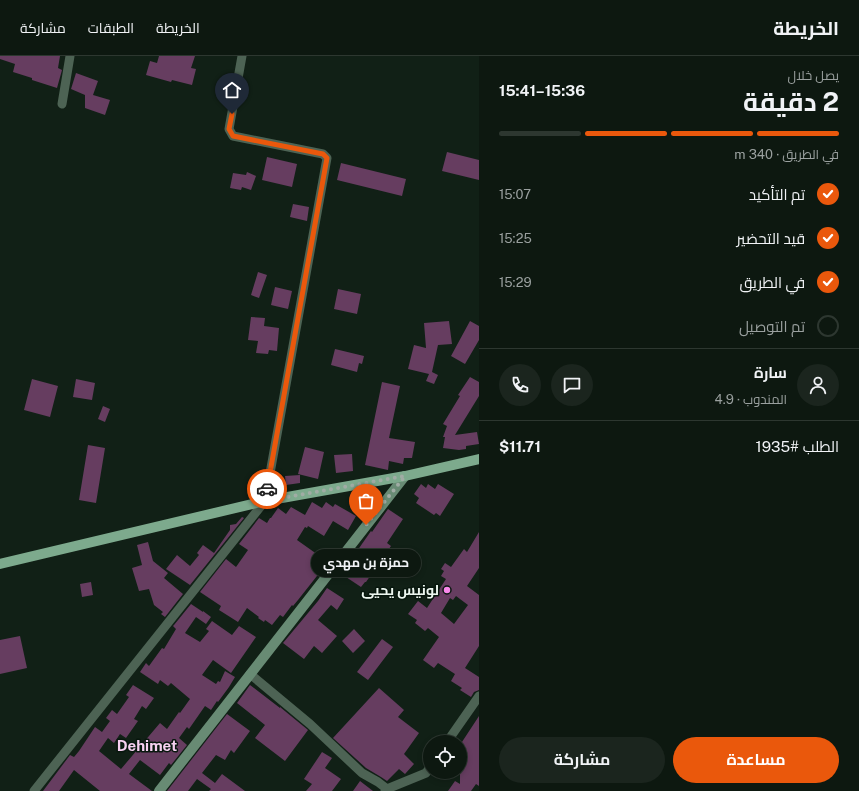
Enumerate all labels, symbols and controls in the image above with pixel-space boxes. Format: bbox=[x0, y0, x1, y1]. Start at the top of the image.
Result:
text: الخريطة bbox=[773, 17, 839, 39]
text: مشاركة bbox=[20, 20, 66, 36]
text: الطبقات bbox=[88, 20, 134, 36]
text: الخريطة bbox=[156, 20, 200, 36]
text: يصل خلال bbox=[788, 68, 839, 83]
pin bbox=[215, 73, 249, 114]
icon: home bbox=[221, 79, 243, 101]
text: 15:36–15:41 bbox=[499, 82, 585, 99]
text: 2 دقيقة bbox=[743, 86, 839, 117]
text: في الطريق · 340 m bbox=[734, 147, 839, 162]
icon: check bbox=[817, 183, 839, 205]
text: تم التأكيد bbox=[749, 186, 805, 203]
text: 15:07 bbox=[499, 187, 531, 202]
icon: check bbox=[817, 227, 839, 249]
text: قيد التحضير bbox=[736, 230, 805, 247]
text: 15:25 bbox=[499, 231, 532, 246]
icon: check bbox=[817, 271, 839, 293]
text: في الطريق bbox=[739, 274, 805, 291]
text: 15:29 bbox=[499, 275, 532, 290]
text: تم التوصيل bbox=[739, 318, 805, 335]
button: phone bbox=[499, 364, 541, 406]
button: chat bbox=[551, 364, 593, 406]
text: سارة bbox=[754, 364, 787, 381]
button: person bbox=[797, 364, 839, 406]
text: المندوب · 4.9 bbox=[715, 392, 787, 407]
text: $11.71 bbox=[499, 438, 541, 455]
text: الطلب #1935 bbox=[756, 438, 839, 455]
courier bbox=[247, 469, 287, 509]
icon: car bbox=[256, 478, 278, 500]
pin bbox=[349, 484, 383, 525]
icon: bag bbox=[355, 490, 377, 512]
callout: حمزة بن مهدي bbox=[311, 549, 421, 577]
text: حمزة بن مهدي bbox=[323, 555, 409, 570]
place label: لونيس يحيى bbox=[361, 582, 439, 599]
marker: لونيس يحيى bbox=[442, 585, 452, 595]
map controls bbox=[423, 735, 467, 779]
button: locate bbox=[423, 735, 467, 779]
district label: Dehimet bbox=[117, 737, 177, 754]
button: مشاركة bbox=[499, 737, 665, 783]
button: مساعدة bbox=[673, 737, 839, 783]

